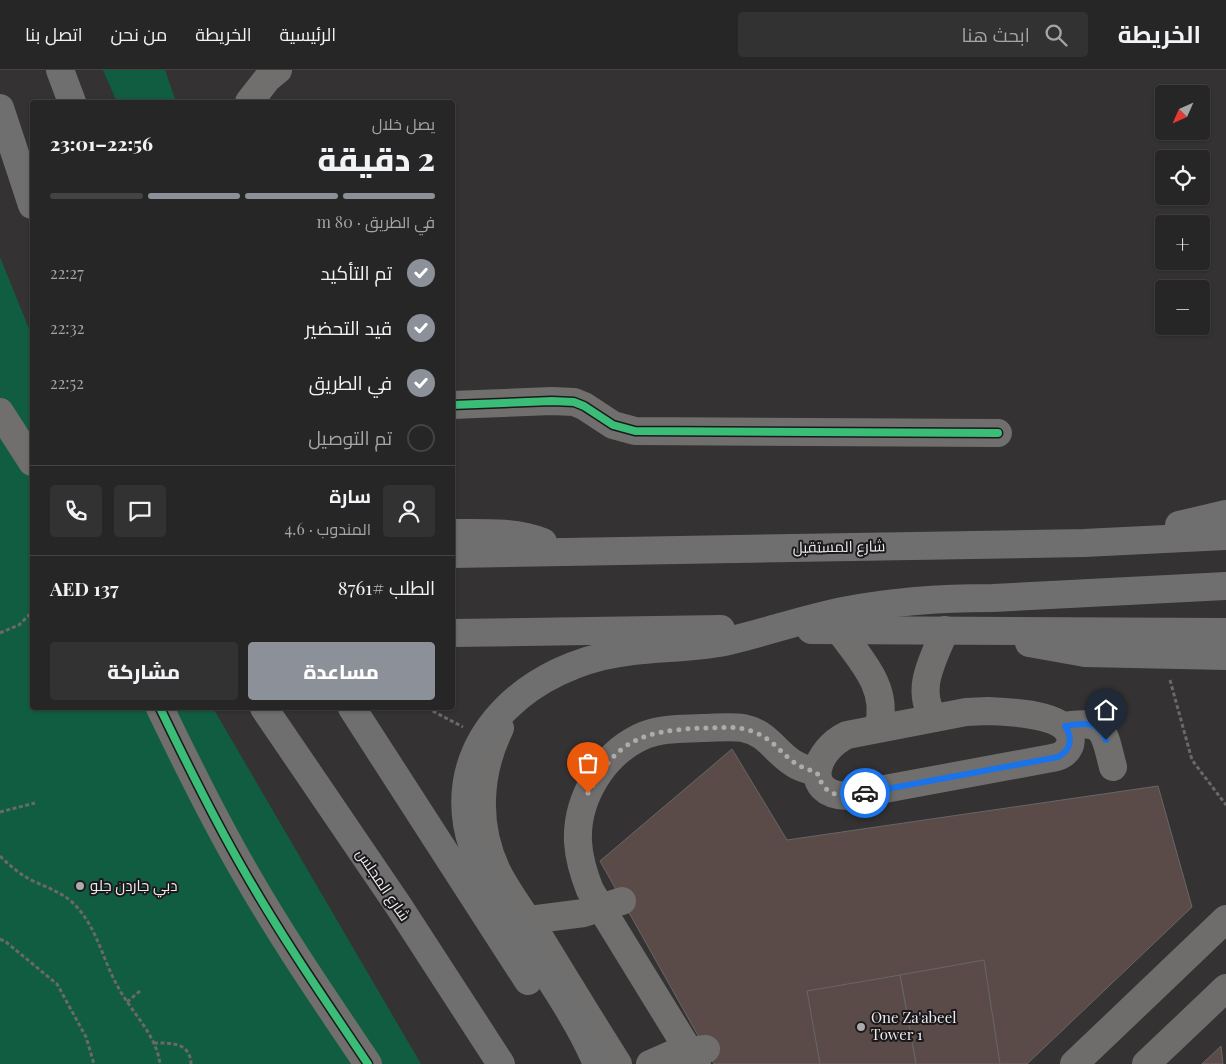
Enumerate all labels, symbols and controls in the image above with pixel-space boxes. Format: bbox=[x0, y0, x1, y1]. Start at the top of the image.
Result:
search box bbox=[738, 12, 1088, 57]
text: الخريطة bbox=[1118, 17, 1201, 49]
text: ابحث هنا bbox=[962, 21, 1030, 47]
icon: search bbox=[1042, 21, 1070, 49]
text: اتصل بنا bbox=[25, 22, 82, 46]
text: من نحن bbox=[110, 22, 167, 46]
text: الخريطة bbox=[195, 22, 252, 46]
text: الرئيسية bbox=[280, 22, 336, 46]
north arrow bbox=[1155, 85, 1210, 140]
map controls bbox=[1155, 85, 1210, 335]
text: يصل خلال bbox=[372, 113, 435, 134]
text: 22:56–23:01 bbox=[50, 130, 153, 156]
text: 2 دقيقة bbox=[318, 136, 435, 179]
button: locate bbox=[1155, 150, 1210, 205]
text: في الطريق · 80 m bbox=[317, 211, 435, 232]
button: + bbox=[1155, 215, 1210, 270]
text: تم التأكيد bbox=[321, 259, 392, 285]
icon: check bbox=[407, 259, 435, 287]
text: 22:27 bbox=[50, 262, 84, 283]
button: − bbox=[1155, 280, 1210, 335]
text: قيد التحضير bbox=[305, 314, 392, 340]
icon: check bbox=[407, 314, 435, 342]
text: 22:32 bbox=[50, 317, 84, 338]
text: في الطريق bbox=[309, 369, 392, 395]
icon: check bbox=[407, 369, 435, 397]
text: 22:52 bbox=[50, 372, 84, 393]
text: تم التوصيل bbox=[308, 424, 392, 450]
text: سارة bbox=[329, 482, 371, 508]
button: phone bbox=[50, 485, 102, 537]
button: chat bbox=[114, 485, 166, 537]
button: person bbox=[383, 485, 435, 537]
text: المندوب · 4.6 bbox=[284, 518, 371, 539]
street label: شارع المستقبل bbox=[792, 535, 886, 559]
text: الطلب #8761 bbox=[338, 574, 435, 600]
text: AED 137 bbox=[50, 575, 119, 601]
button: مشاركة bbox=[50, 642, 238, 700]
button: مساعدة bbox=[248, 642, 435, 700]
pin bbox=[1085, 689, 1127, 740]
icon: home bbox=[1092, 696, 1120, 724]
pin bbox=[567, 742, 609, 793]
icon: bag bbox=[574, 749, 602, 777]
courier bbox=[840, 768, 890, 818]
icon: car bbox=[851, 779, 879, 807]
street label: شارع المجلس bbox=[351, 844, 415, 926]
place label: دبي جاردن جلو bbox=[90, 875, 178, 898]
marker: دبي جاردن جلو bbox=[74, 880, 86, 892]
place label: One Za'abeel Tower 1 bbox=[871, 1007, 957, 1044]
marker: One Za'abeel Tower 1 bbox=[855, 1021, 867, 1033]

